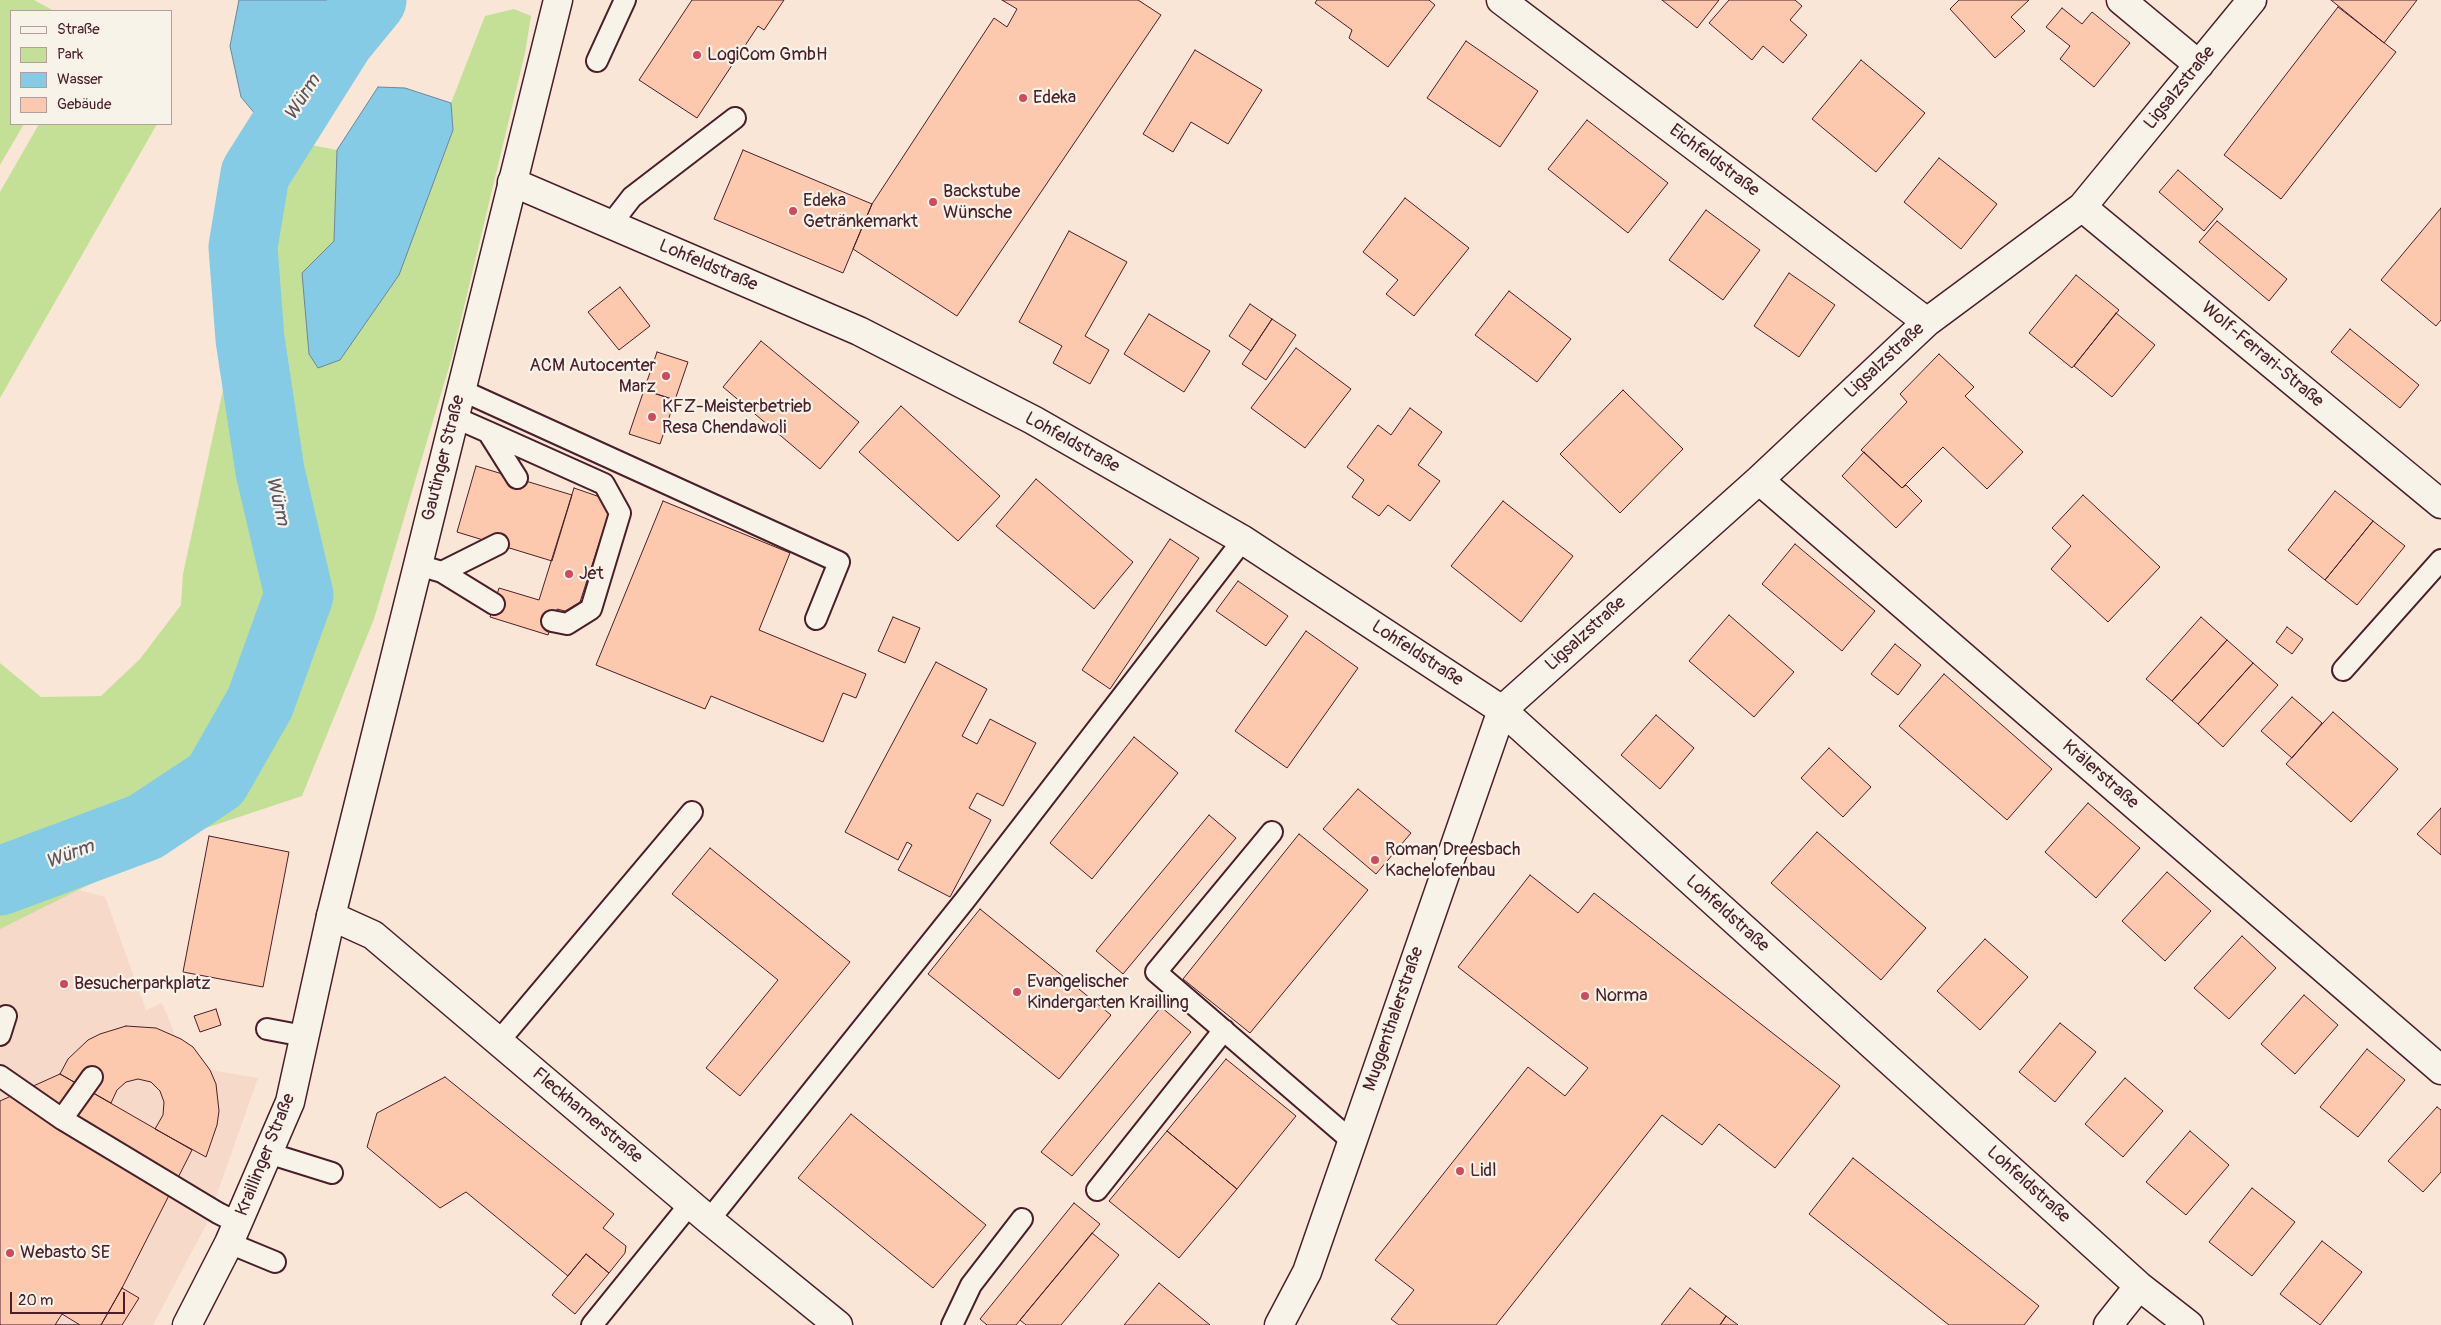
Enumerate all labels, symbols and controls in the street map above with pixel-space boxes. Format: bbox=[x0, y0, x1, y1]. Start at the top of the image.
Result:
legend bbox=[10, 10, 172, 125]
text: Straße bbox=[57, 20, 100, 39]
street label: Ligsalzstraße bbox=[2140, 42, 2220, 134]
place label: LogiCom GmbH bbox=[707, 44, 827, 66]
text: Park bbox=[57, 45, 83, 64]
marker: LogiCom GmbH bbox=[691, 49, 703, 61]
text: Wasser bbox=[57, 70, 103, 89]
water label: Würm bbox=[280, 71, 326, 125]
place label: Edeka bbox=[1033, 87, 1076, 109]
marker: Edeka bbox=[1017, 92, 1029, 104]
text: Gebäude bbox=[57, 95, 111, 114]
street label: Eichfeldstraße bbox=[1665, 120, 1763, 202]
place label: Backstube Wünsche bbox=[943, 181, 1020, 223]
place label: Edeka Getränkemarkt bbox=[803, 190, 918, 232]
marker: Backstube Wünsche bbox=[927, 196, 939, 208]
marker: Edeka Getränkemarkt bbox=[787, 205, 799, 217]
street label: Lohfeldstraße bbox=[655, 235, 761, 297]
street label: Wolf-Ferrari-Straße bbox=[2196, 297, 2328, 413]
street label: Ligsalzstraße bbox=[1841, 319, 1929, 403]
place label: ACM Autocenter Marz bbox=[529, 355, 656, 398]
marker: ACM Autocenter Marz bbox=[660, 370, 672, 382]
street label: Gautinger Straße bbox=[418, 393, 470, 523]
place label: KFZ-Meisterbetrieb Resa Chendawoli bbox=[662, 396, 812, 438]
street label: Lohfeldstraße bbox=[1021, 408, 1123, 478]
marker: KFZ-Meisterbetrieb Resa Chendawoli bbox=[646, 411, 658, 423]
water label: Würm bbox=[260, 474, 294, 528]
place label: Jet bbox=[579, 563, 604, 585]
marker: Jet bbox=[563, 568, 575, 580]
street label: Ligsalzstraße bbox=[1541, 592, 1631, 676]
street label: Lohfeldstraße bbox=[1367, 616, 1467, 692]
street label: Krälerstraße bbox=[2057, 736, 2143, 814]
water label: Würm bbox=[43, 835, 97, 875]
place label: Roman Dreesbach Kachelofenbau bbox=[1385, 839, 1520, 882]
marker: Roman Dreesbach Kachelofenbau bbox=[1369, 854, 1381, 866]
street label: Lohfeldstraße bbox=[1681, 871, 1773, 957]
street label: Muggenthalerstraße bbox=[1359, 944, 1429, 1094]
place label: Evangelischer Kindergarten Krailling bbox=[1027, 971, 1189, 1014]
place label: Besucherparkplatz bbox=[74, 973, 211, 995]
marker: Besucherparkplatz bbox=[58, 978, 70, 990]
place label: Norma bbox=[1595, 985, 1648, 1007]
marker: Evangelischer Kindergarten Krailling bbox=[1011, 986, 1023, 998]
marker: Norma bbox=[1579, 990, 1591, 1002]
street label: Fleckhamerstraße bbox=[527, 1064, 647, 1168]
street label: Kraillinger Straße bbox=[232, 1091, 300, 1219]
street label: Lohfeldstraße bbox=[1982, 1142, 2074, 1228]
place label: Lidl bbox=[1470, 1160, 1496, 1182]
marker: Lidl bbox=[1454, 1165, 1466, 1177]
place label: Webasto SE bbox=[20, 1242, 110, 1264]
marker: Webasto SE bbox=[4, 1247, 16, 1259]
scale bar bbox=[12, 1282, 128, 1314]
text: 20 m bbox=[18, 1291, 53, 1310]

